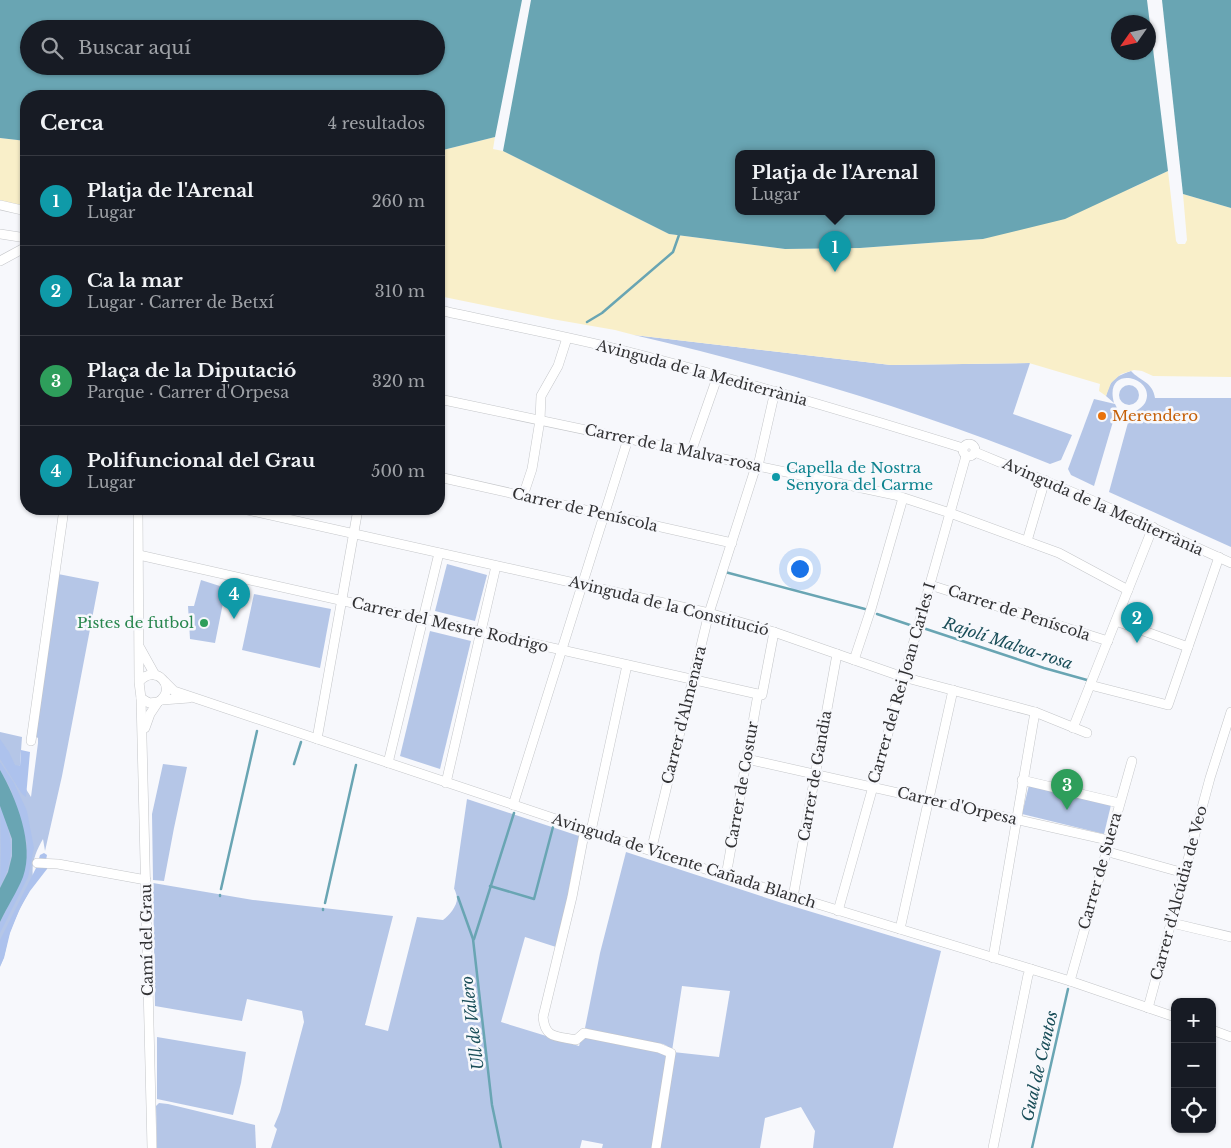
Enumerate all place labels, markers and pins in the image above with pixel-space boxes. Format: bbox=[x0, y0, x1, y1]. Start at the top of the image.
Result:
pin: 1 bbox=[819, 231, 851, 272]
place label: Merendero bbox=[1112, 406, 1198, 425]
marker: Merendero bbox=[1096, 410, 1108, 422]
place label: Capella de Nostra Senyora del Carme bbox=[786, 458, 933, 494]
marker: Capella de Nostra Senyora del Carme bbox=[770, 471, 782, 483]
pin: 4 bbox=[218, 578, 250, 619]
pin: 2 bbox=[1121, 602, 1153, 643]
place label: Pistes de futbol bbox=[77, 613, 194, 632]
marker: Pistes de futbol bbox=[198, 617, 210, 629]
pin: 3 bbox=[1051, 769, 1083, 810]

